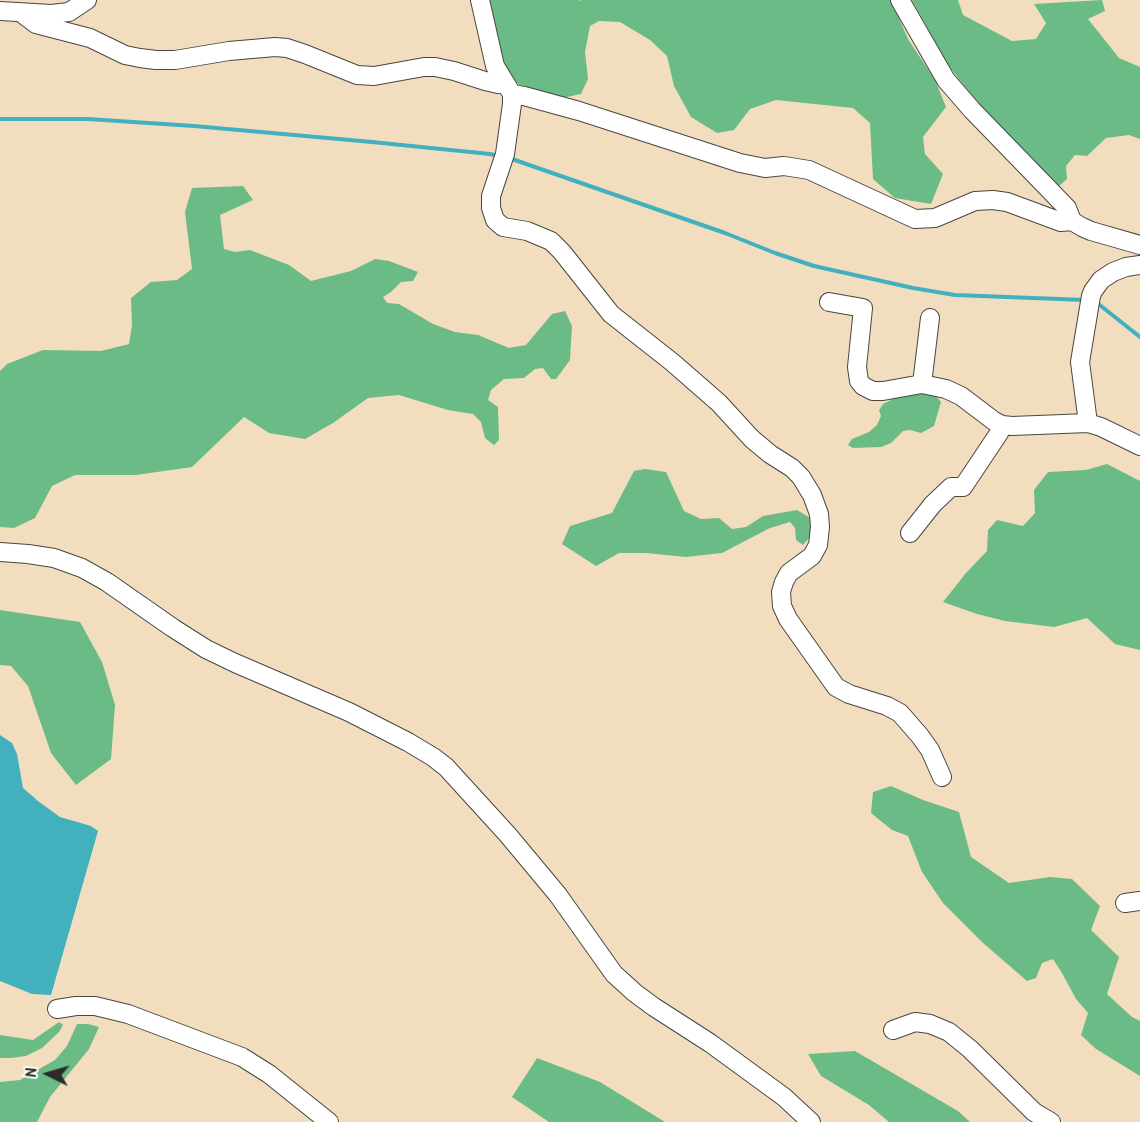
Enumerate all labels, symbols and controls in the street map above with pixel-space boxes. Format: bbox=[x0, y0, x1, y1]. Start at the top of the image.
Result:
north arrow bbox=[18, 1044, 78, 1104]
text: N bbox=[19, 1067, 41, 1078]

